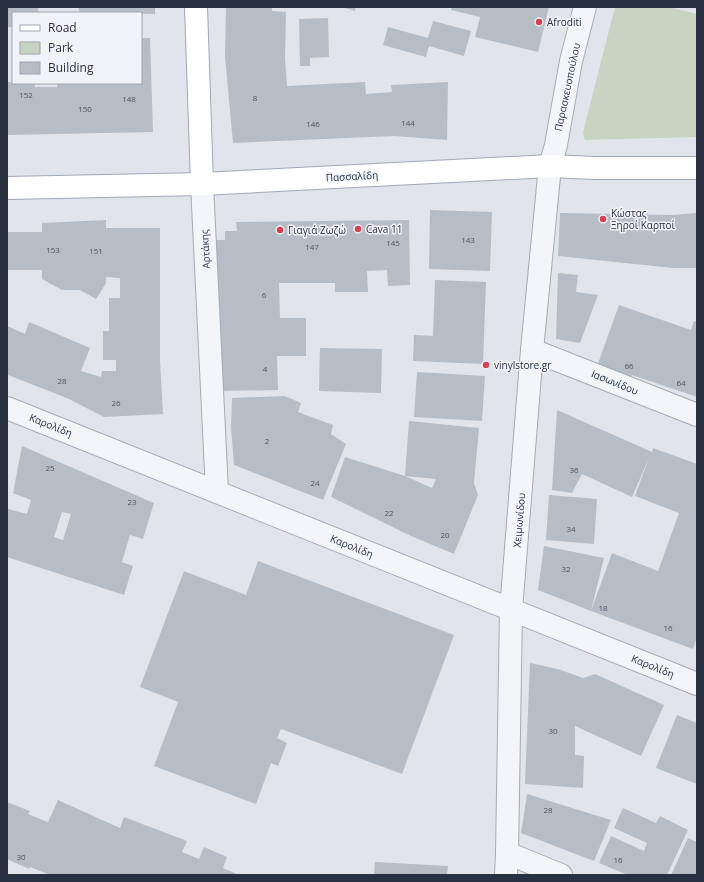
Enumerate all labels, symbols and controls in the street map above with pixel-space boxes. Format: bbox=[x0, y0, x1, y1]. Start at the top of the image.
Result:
legend bbox=[12, 12, 142, 84]
place label: Afroditi bbox=[547, 15, 582, 29]
marker: Afroditi bbox=[534, 17, 544, 27]
text: Road bbox=[48, 19, 77, 36]
text: Park bbox=[48, 39, 74, 56]
street label: Παρασκευοπούλου bbox=[551, 42, 583, 132]
text: Building bbox=[48, 59, 94, 76]
house number: 152 bbox=[19, 89, 33, 100]
house number: 8 bbox=[253, 92, 258, 103]
house number: 148 bbox=[122, 93, 136, 104]
house number: 150 bbox=[78, 103, 92, 114]
house number: 144 bbox=[401, 117, 415, 128]
house number: 146 bbox=[306, 118, 320, 129]
street label: Πασσαλίδη bbox=[325, 168, 379, 184]
place label: Κώστας Ξηροί Καρποί bbox=[611, 206, 675, 232]
marker: Κώστας Ξηροί Καρποί bbox=[598, 214, 608, 224]
place label: Cava 11 bbox=[366, 222, 402, 236]
place label: Γιαγιά Ζωζώ bbox=[288, 223, 346, 237]
marker: Cava 11 bbox=[353, 224, 363, 234]
marker: Γιαγιά Ζωζώ bbox=[275, 225, 285, 235]
street label: Αρτάκης bbox=[197, 229, 213, 269]
house number: 143 bbox=[461, 234, 475, 245]
house number: 145 bbox=[386, 237, 400, 248]
house number: 147 bbox=[305, 241, 319, 252]
house number: 153 bbox=[46, 244, 60, 255]
house number: 151 bbox=[89, 245, 103, 256]
house number: 6 bbox=[262, 289, 267, 300]
place label: vinylstore.gr bbox=[494, 358, 551, 372]
marker: vinylstore.gr bbox=[481, 360, 491, 370]
house number: 66 bbox=[624, 360, 634, 371]
house number: 4 bbox=[263, 363, 268, 374]
street label: Ιασωνίδου bbox=[589, 366, 641, 398]
house number: 28 bbox=[57, 375, 67, 386]
house number: 64 bbox=[676, 377, 686, 388]
house number: 26 bbox=[111, 397, 121, 408]
street label: Καρολίδη bbox=[27, 410, 75, 440]
house number: 2 bbox=[265, 435, 270, 446]
house number: 25 bbox=[45, 462, 55, 473]
house number: 36 bbox=[569, 464, 579, 475]
house number: 24 bbox=[310, 477, 320, 488]
street label: Χειμωνίδου bbox=[510, 492, 528, 548]
house number: 23 bbox=[127, 496, 137, 507]
house number: 22 bbox=[384, 507, 394, 518]
house number: 34 bbox=[566, 523, 576, 534]
house number: 20 bbox=[440, 529, 450, 540]
street label: Καρολίδη bbox=[328, 531, 376, 561]
house number: 32 bbox=[561, 563, 571, 574]
house number: 18 bbox=[598, 602, 608, 613]
house number: 16 bbox=[663, 622, 673, 633]
street label: Καρολίδη bbox=[629, 651, 677, 681]
house number: 30 bbox=[548, 725, 558, 736]
house number: 28 bbox=[543, 804, 553, 815]
house number: 30 bbox=[16, 851, 26, 862]
house number: 16 bbox=[613, 854, 623, 865]

